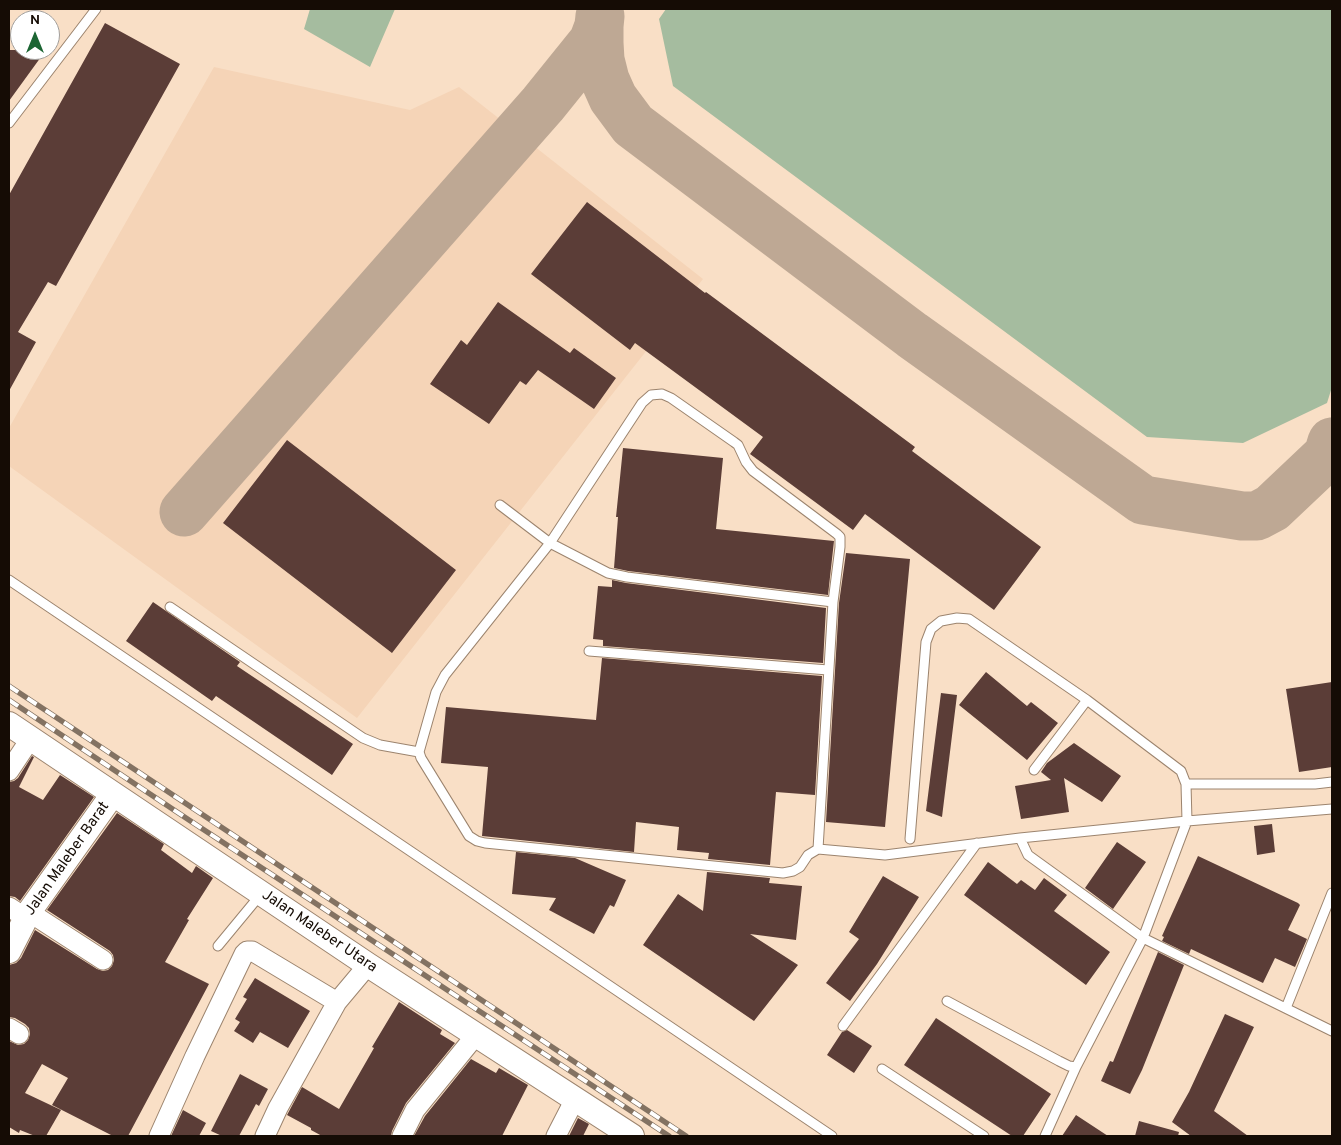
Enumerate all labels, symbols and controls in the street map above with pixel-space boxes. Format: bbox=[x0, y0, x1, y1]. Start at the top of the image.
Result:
north arrow bbox=[10, 10, 60, 60]
text: N bbox=[30, 12, 40, 29]
street label: Jalan Maleber Barat bbox=[22, 799, 114, 919]
street label: Jalan Maleber Utara bbox=[258, 887, 380, 977]

